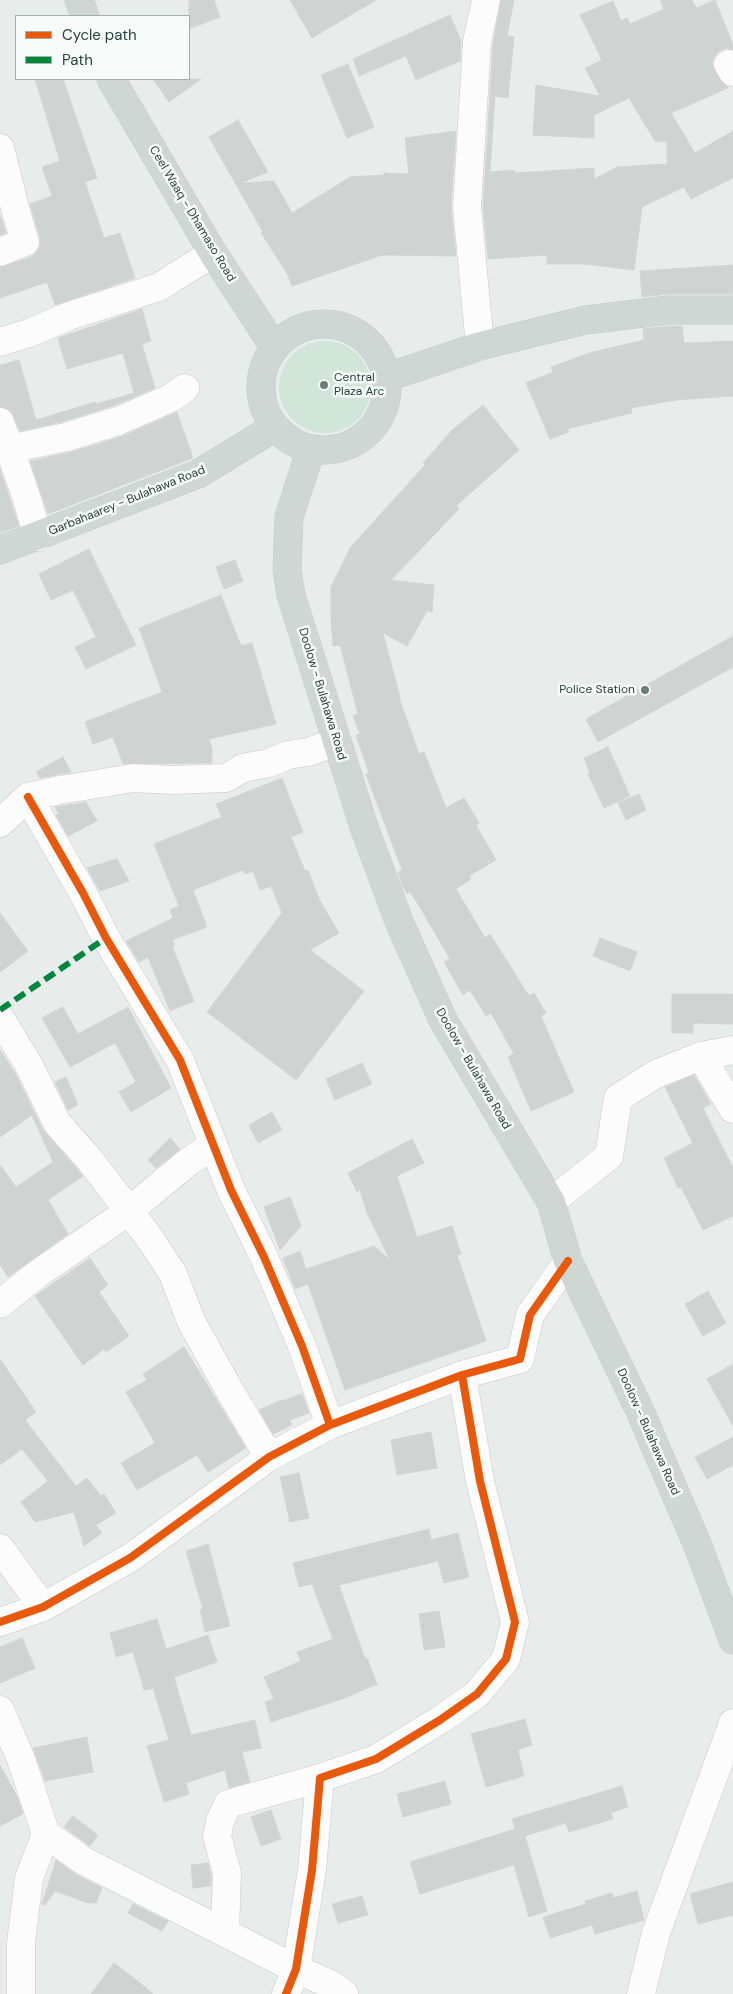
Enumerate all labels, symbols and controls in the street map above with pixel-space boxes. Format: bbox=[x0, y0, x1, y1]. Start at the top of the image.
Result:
legend bbox=[15, 15, 190, 80]
text: Cycle path bbox=[62, 25, 137, 45]
text: Path bbox=[62, 50, 93, 70]
street label: Ceel Waaq - Dhamaso Road bbox=[146, 144, 238, 284]
place label: Central Plaza Arc bbox=[334, 371, 384, 399]
marker: Central Plaza Arc bbox=[318, 379, 330, 391]
street label: Garbahaarey - Bulahawa Road bbox=[47, 463, 207, 539]
street label: Doolow - Bulahawa Road bbox=[295, 626, 349, 762]
place label: Police Station bbox=[559, 683, 635, 697]
marker: Police Station bbox=[639, 684, 651, 696]
street label: Doolow - Bulahawa Road bbox=[432, 1006, 514, 1132]
street label: Doolow - Bulahawa Road bbox=[613, 1366, 683, 1498]

